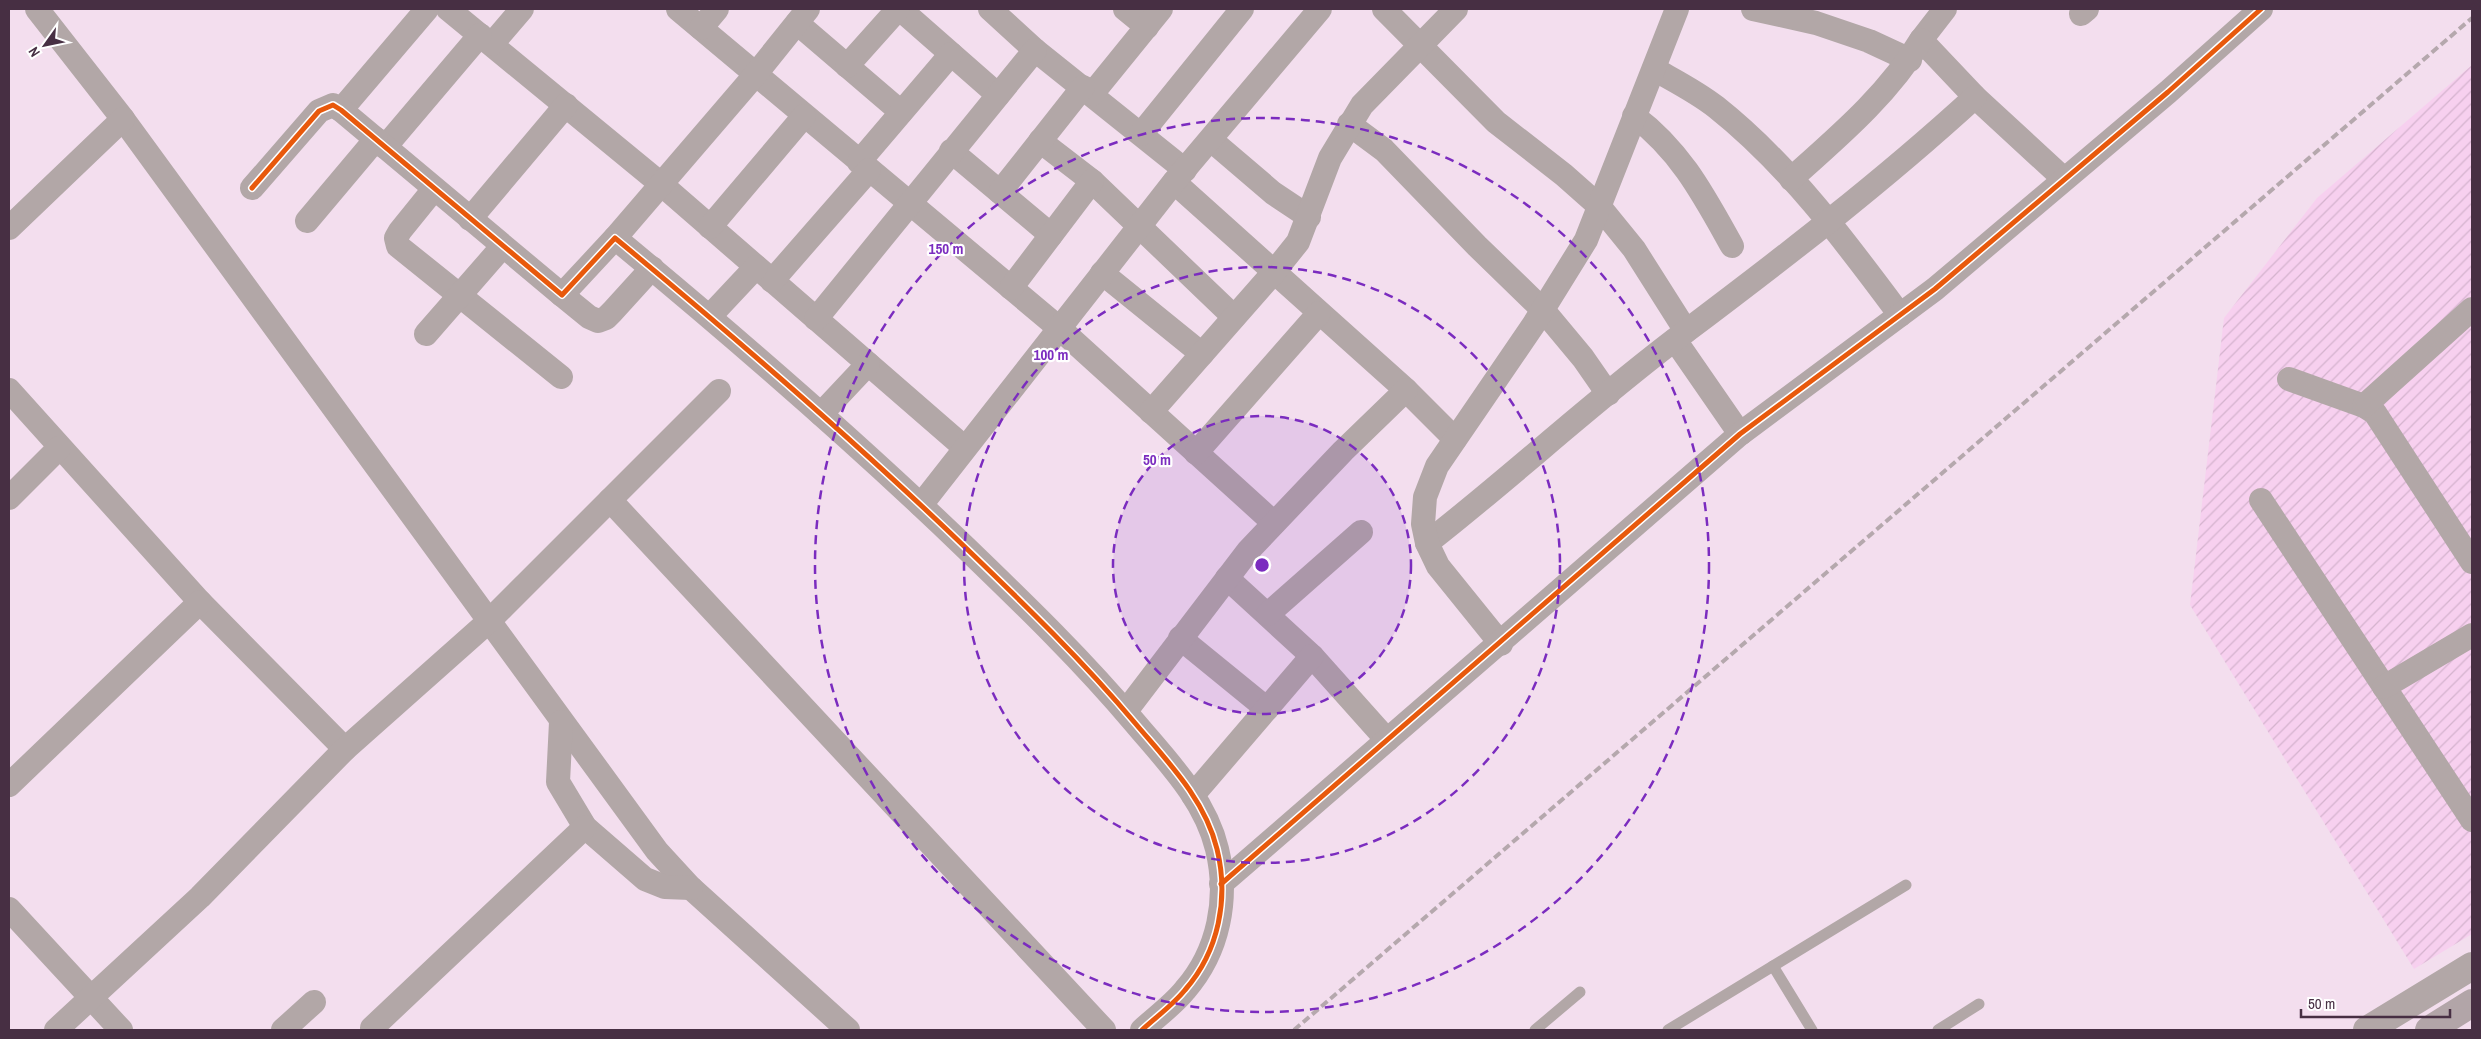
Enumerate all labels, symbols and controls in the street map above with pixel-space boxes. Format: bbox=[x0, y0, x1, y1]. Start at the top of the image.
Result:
north arrow bbox=[20, 20, 70, 70]
text: N bbox=[24, 44, 44, 60]
text: 150 m bbox=[929, 238, 963, 259]
text: 100 m bbox=[1034, 344, 1068, 365]
text: 50 m bbox=[1143, 449, 1171, 470]
centre of rings bbox=[1253, 556, 1271, 574]
scale bar bbox=[2301, 986, 2450, 1018]
text: 50 m bbox=[2308, 993, 2335, 1014]

